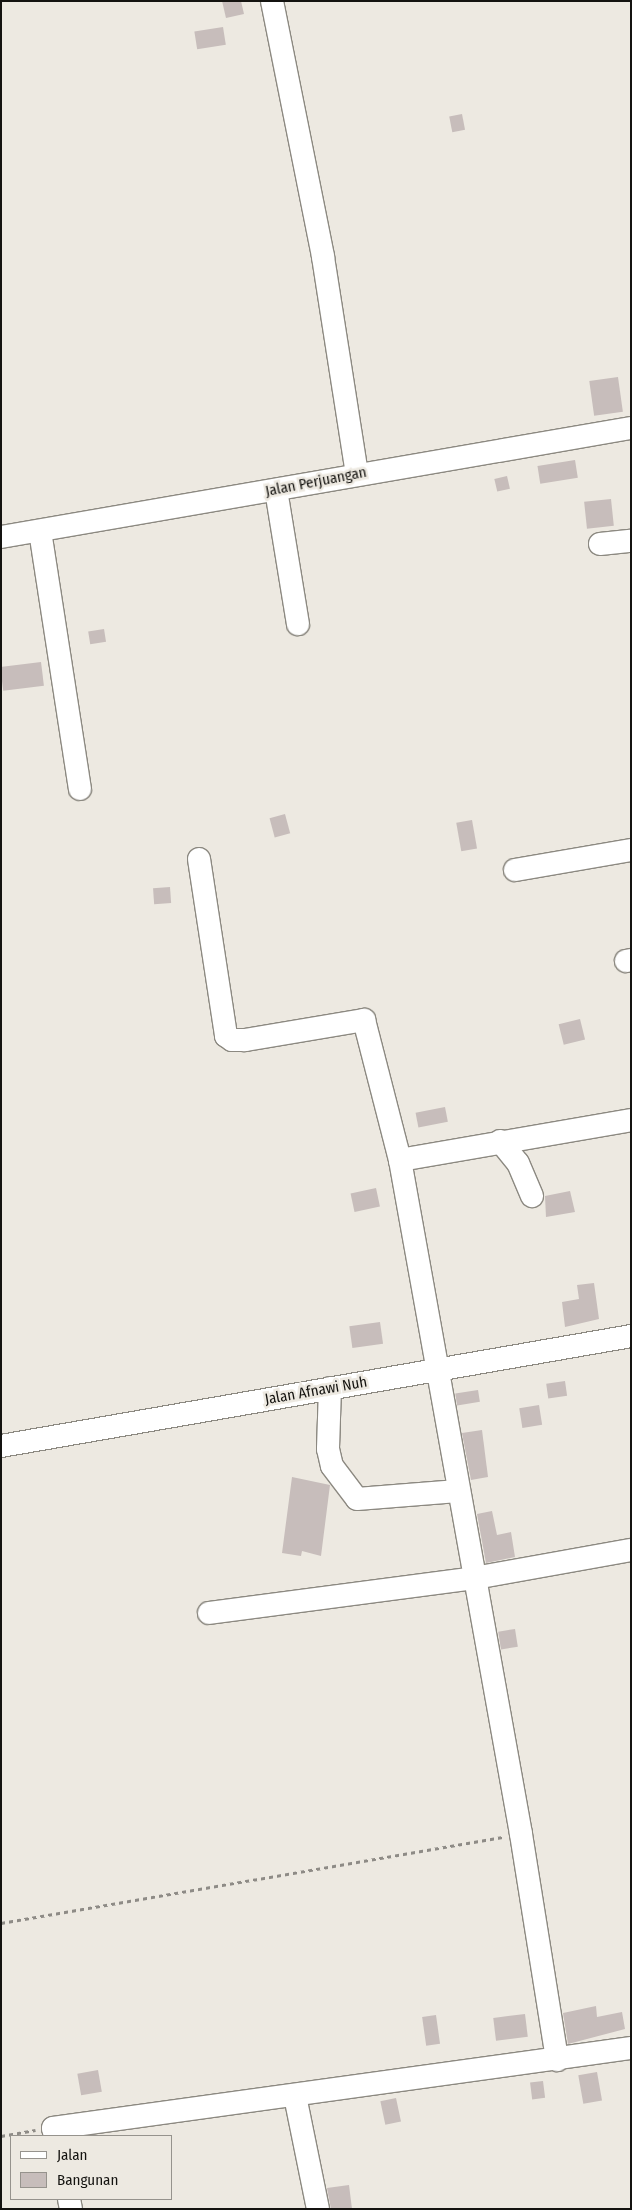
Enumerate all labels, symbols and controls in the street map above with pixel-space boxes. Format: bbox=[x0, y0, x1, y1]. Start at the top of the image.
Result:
street label: Jalan Perjuangan bbox=[264, 463, 368, 501]
street label: Jalan Afnawi Nuh bbox=[263, 1373, 369, 1409]
legend bbox=[10, 2135, 172, 2200]
text: Jalan bbox=[57, 2146, 87, 2164]
text: Bangunan bbox=[57, 2171, 118, 2189]

